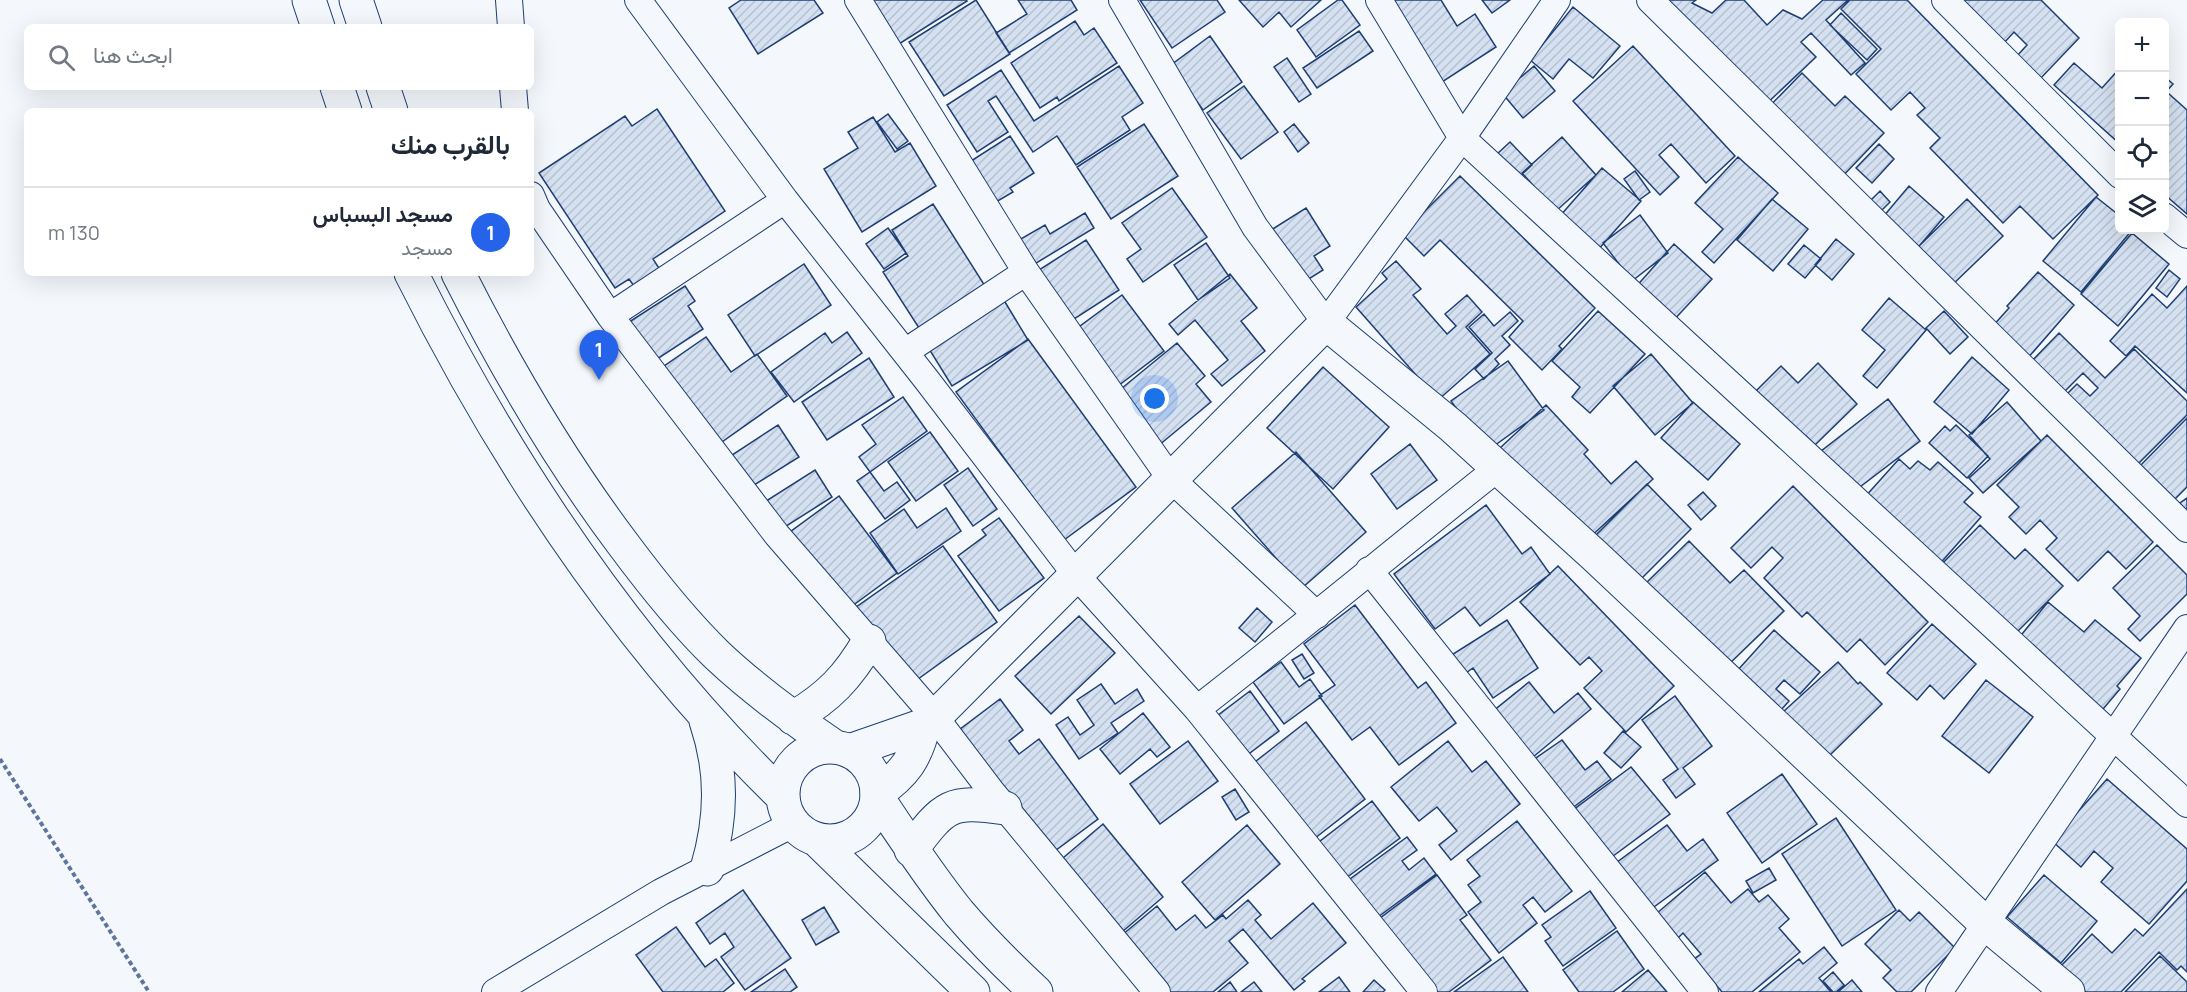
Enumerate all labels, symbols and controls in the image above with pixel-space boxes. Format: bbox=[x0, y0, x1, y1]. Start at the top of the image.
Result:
map controls bbox=[2115, 18, 2169, 234]
button: + bbox=[2115, 18, 2169, 72]
search box bbox=[24, 24, 534, 90]
text: ابحث هنا bbox=[93, 40, 173, 70]
icon: search bbox=[45, 41, 78, 74]
button: − bbox=[2115, 72, 2169, 126]
text: بالقرب منك bbox=[391, 126, 510, 162]
button: locate bbox=[2115, 126, 2169, 180]
button: layers bbox=[2115, 180, 2169, 234]
text: مسجد البسباس bbox=[313, 199, 453, 229]
text: 130 m bbox=[48, 219, 100, 246]
text: 1 bbox=[486, 219, 495, 246]
text: مسجد bbox=[401, 234, 453, 261]
pin: 1 bbox=[580, 330, 618, 380]
your location bbox=[1140, 384, 1169, 413]

